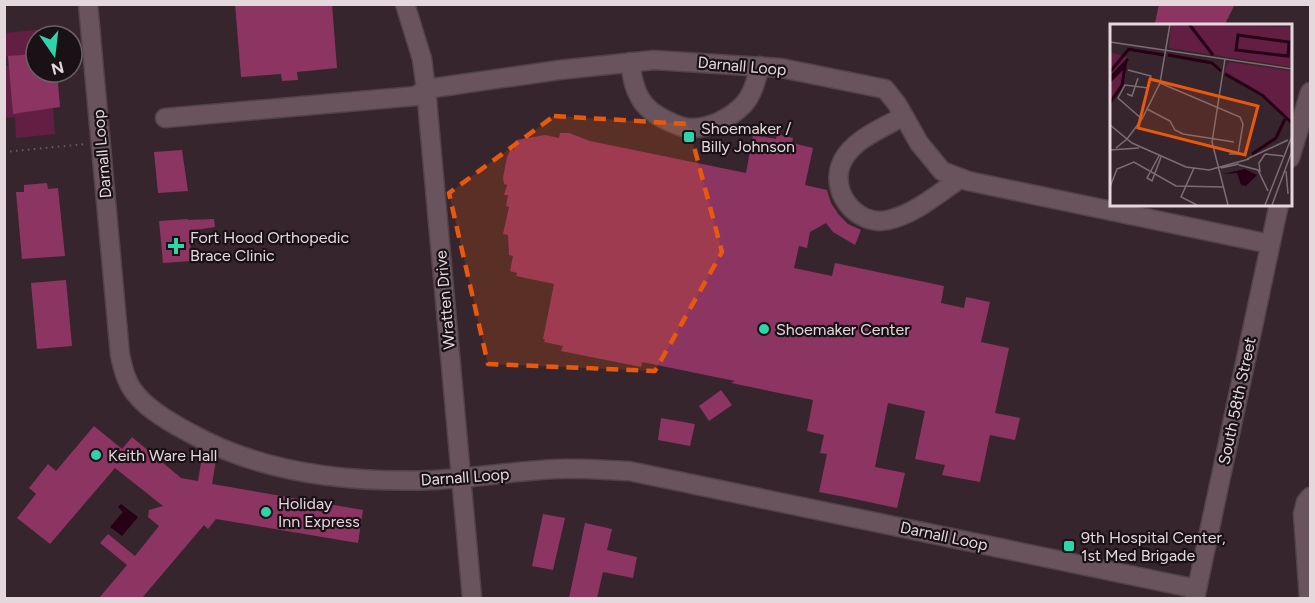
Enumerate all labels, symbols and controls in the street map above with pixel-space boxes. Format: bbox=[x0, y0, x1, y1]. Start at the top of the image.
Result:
north arrow bbox=[24, 24, 84, 84]
inset map bbox=[1110, 24, 1291, 206]
street label: Darnall Loop bbox=[697, 53, 787, 79]
text: N bbox=[49, 57, 66, 79]
street label: Darnall Loop bbox=[89, 109, 115, 199]
place label: Shoemaker / Billy Johnson bbox=[701, 119, 795, 156]
marker: Shoemaker / Billy Johnson bbox=[682, 130, 696, 144]
place label: Fort Hood Orthopedic Brace Clinic bbox=[190, 228, 350, 265]
marker: Fort Hood Orthopedic Brace Clinic bbox=[167, 237, 185, 255]
street label: Wratten Drive bbox=[431, 249, 459, 350]
place label: Shoemaker Center bbox=[776, 320, 910, 339]
marker: Shoemaker Center bbox=[757, 322, 771, 336]
street label: South 58th Street bbox=[1214, 336, 1260, 466]
place label: Keith Ware Hall bbox=[108, 446, 217, 465]
marker: Keith Ware Hall bbox=[89, 448, 103, 462]
street label: Darnall Loop bbox=[420, 464, 510, 490]
place label: Holiday Inn Express bbox=[278, 494, 360, 531]
marker: Holiday Inn Express bbox=[259, 505, 273, 519]
street label: Darnall Loop bbox=[898, 517, 990, 555]
place label: 9th Hospital Center, 1st Med Brigade bbox=[1081, 528, 1226, 565]
marker: 9th Hospital Center, 1st Med Brigade bbox=[1062, 539, 1076, 553]

